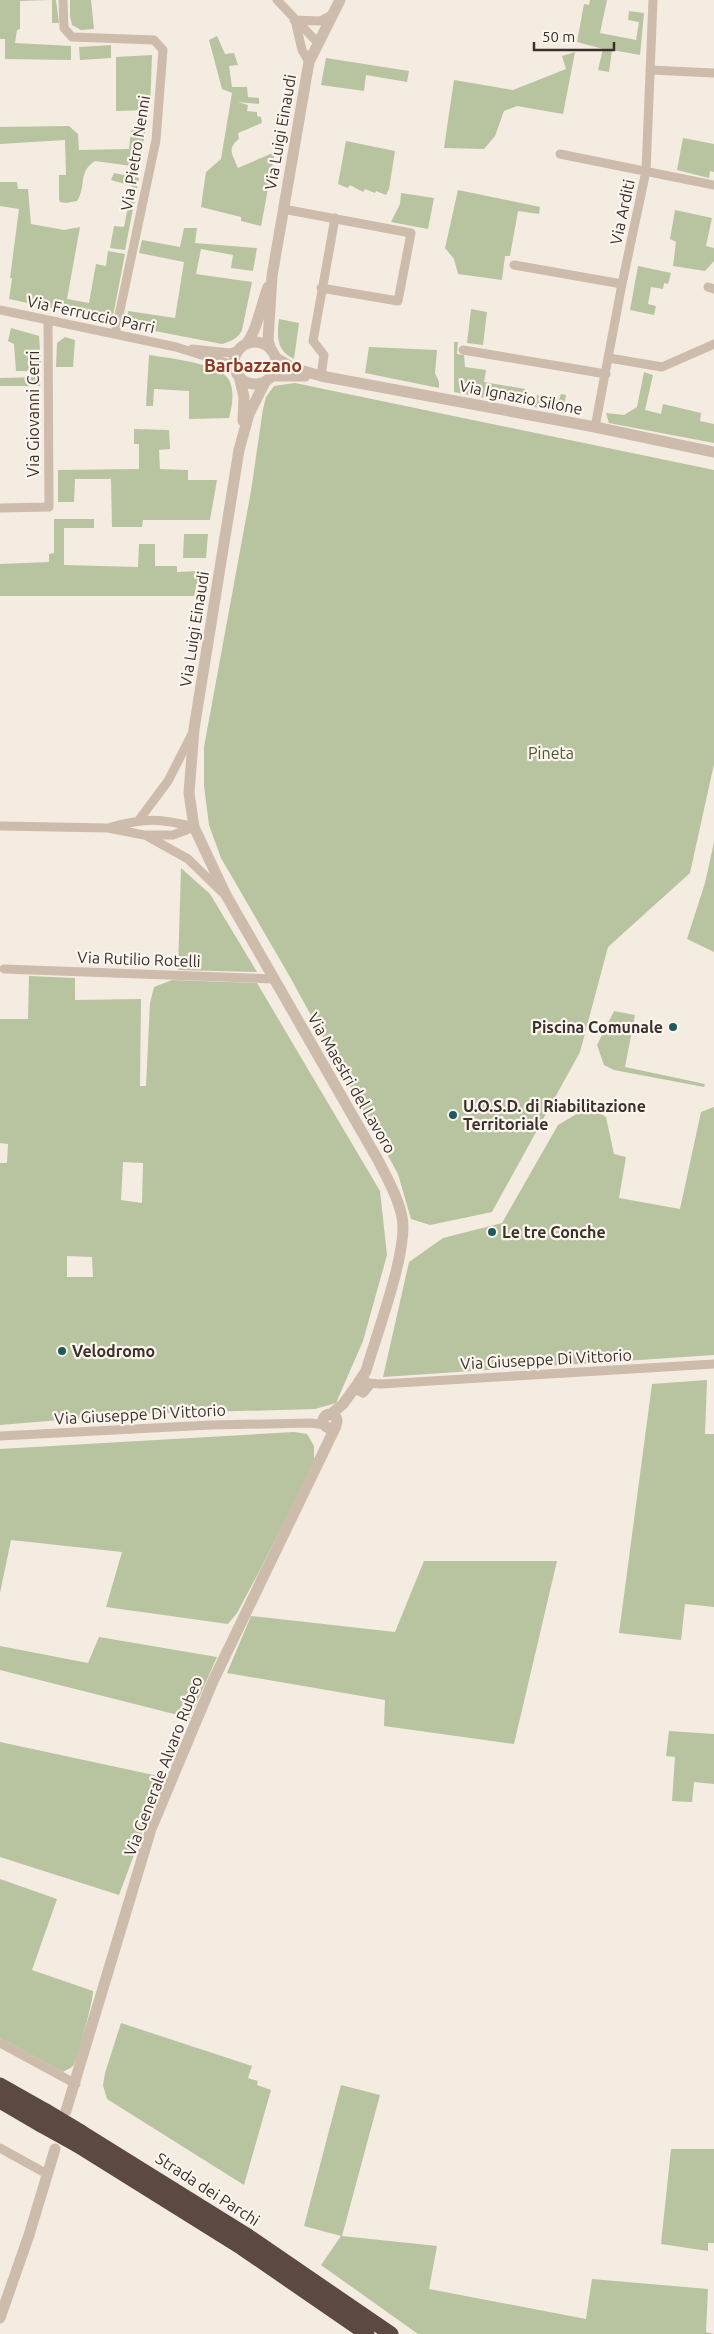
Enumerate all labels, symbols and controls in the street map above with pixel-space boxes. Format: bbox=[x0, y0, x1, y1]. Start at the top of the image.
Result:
scale bar bbox=[534, 20, 614, 52]
text: 50 m bbox=[542, 28, 575, 45]
street label: Via Luigi Einaudi bbox=[261, 73, 299, 191]
street label: Via Pietro Nenni bbox=[117, 94, 153, 212]
street label: Via Arditi bbox=[606, 178, 638, 246]
street label: Via Ferruccio Parri bbox=[25, 292, 157, 336]
street label: Via Giovanni Cerri bbox=[24, 351, 42, 477]
district label: Barbazzano bbox=[204, 355, 302, 375]
street label: Via Ignazio Silone bbox=[458, 376, 584, 418]
street label: Via Luigi Einaudi bbox=[176, 570, 212, 688]
park label: Pineta bbox=[528, 744, 574, 762]
street label: Via Rutilio Rotelli bbox=[77, 948, 201, 970]
street label: Via Maestri del Lavoro bbox=[304, 1010, 400, 1156]
place label: Piscina Comunale bbox=[532, 1018, 663, 1036]
marker: Piscina Comunale bbox=[667, 1021, 679, 1033]
place label: U.O.S.D. di Riabilitazione Territoriale bbox=[463, 1097, 646, 1133]
marker: U.O.S.D. di Riabilitazione Territoriale bbox=[447, 1109, 459, 1121]
place label: Le tre Conche bbox=[502, 1223, 606, 1241]
marker: Le tre Conche bbox=[486, 1226, 498, 1238]
place label: Velodromo bbox=[72, 1342, 155, 1360]
marker: Velodromo bbox=[56, 1345, 68, 1357]
street label: Via Giuseppe Di Vittorio bbox=[460, 1346, 632, 1372]
street label: Via Giuseppe Di Vittorio bbox=[54, 1401, 226, 1427]
street label: Via Generale Alvaro Rubeo bbox=[120, 1674, 206, 1858]
street label: Strada dei Parchi bbox=[153, 2149, 263, 2229]

